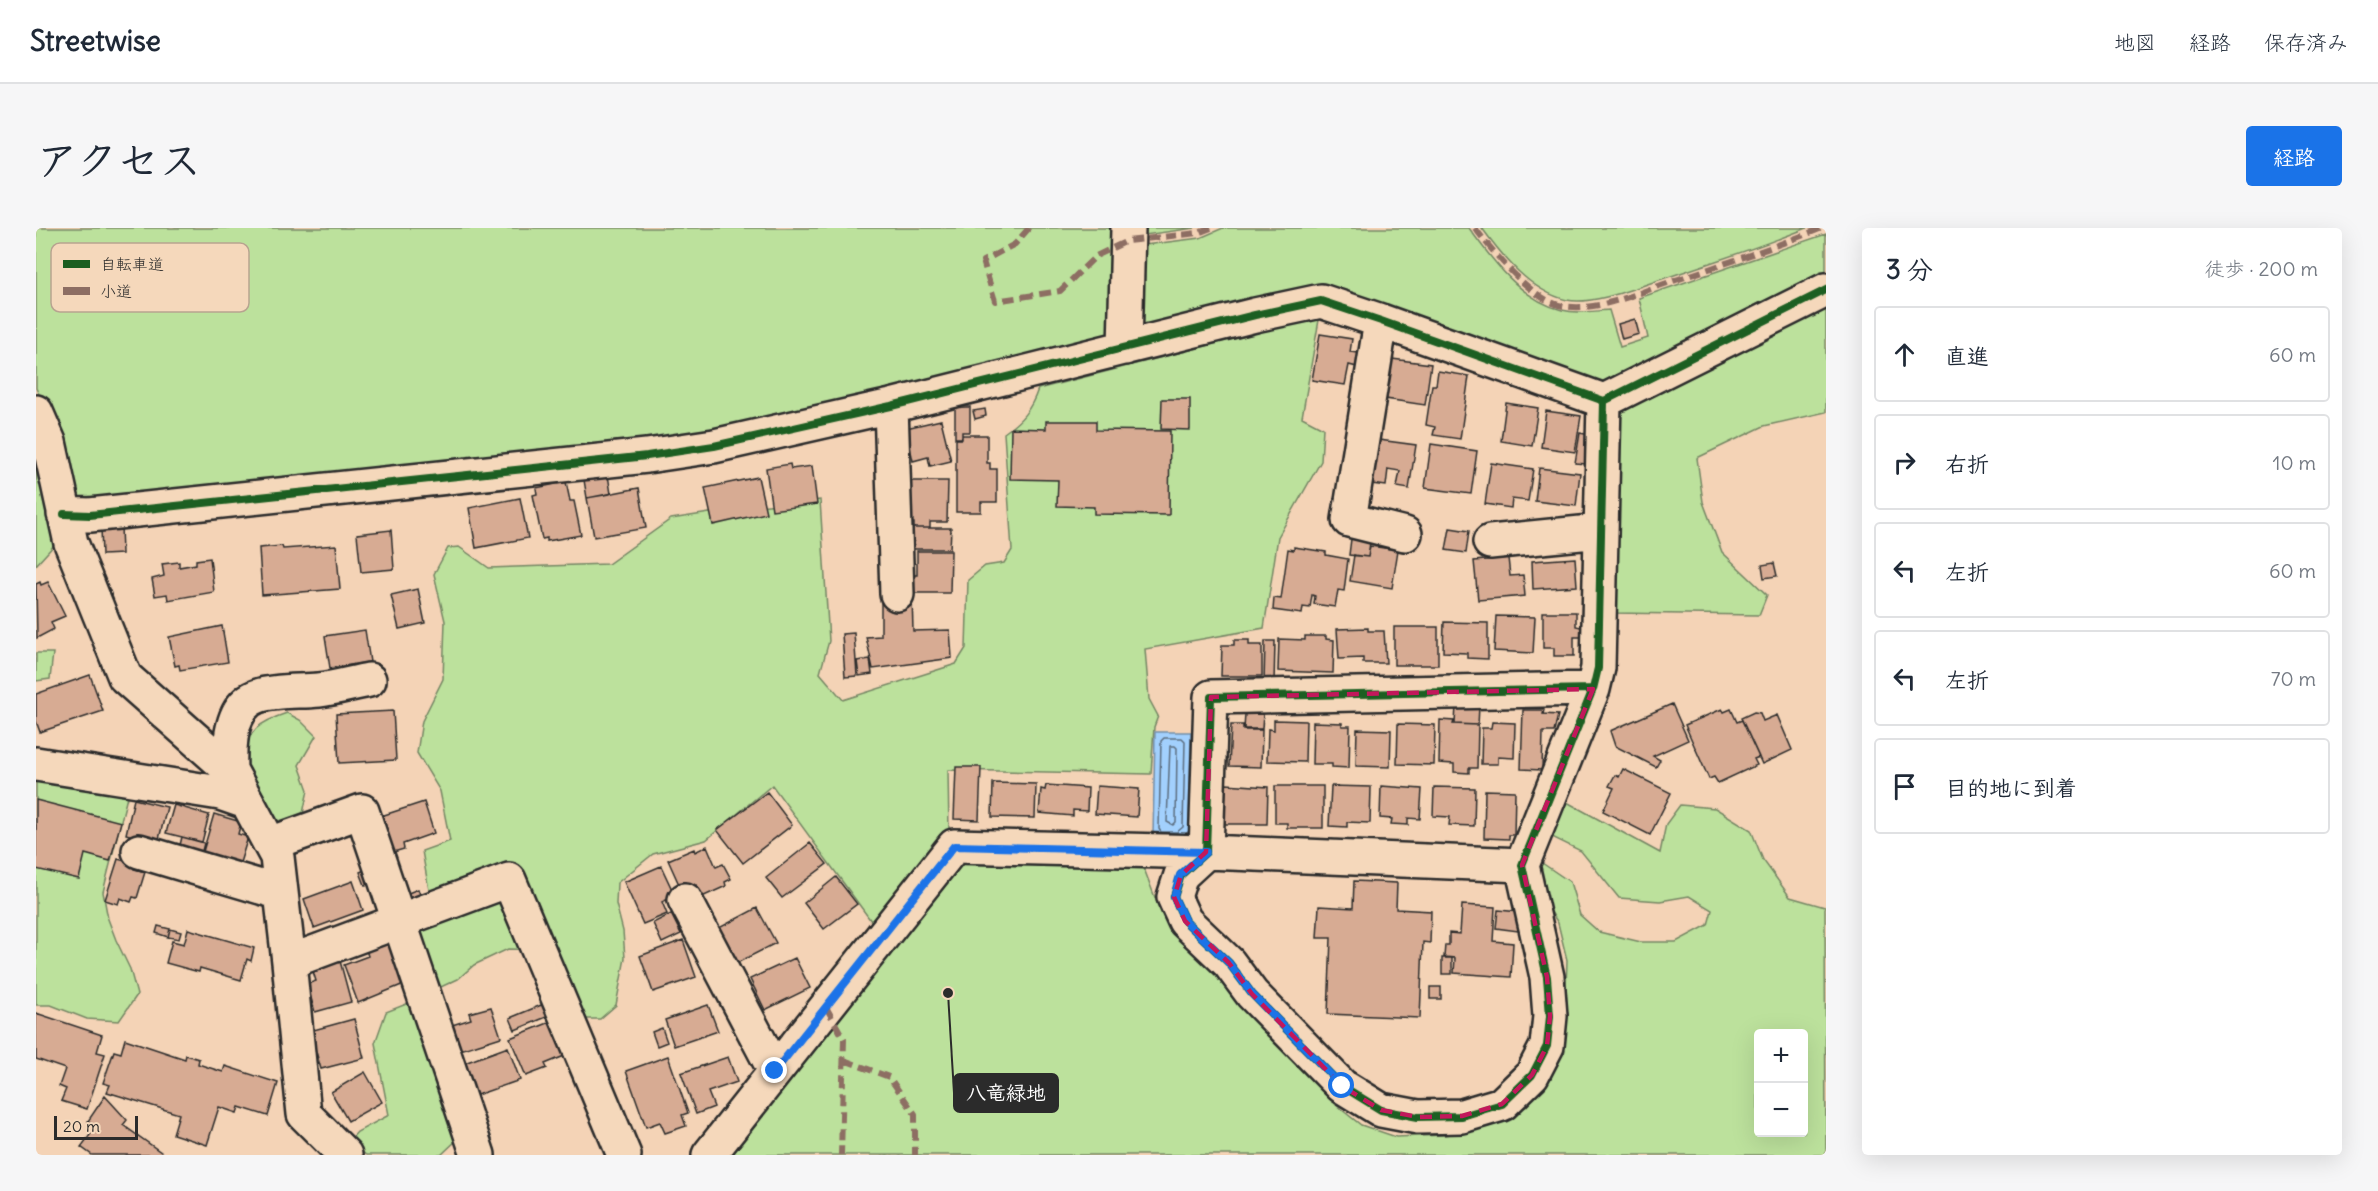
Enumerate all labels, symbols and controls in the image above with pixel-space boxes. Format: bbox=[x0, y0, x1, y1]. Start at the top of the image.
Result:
text: Streetwise bbox=[30, 23, 161, 59]
text: 地図 bbox=[2114, 29, 2156, 56]
text: 経路 bbox=[2189, 29, 2231, 56]
text: 保存済み bbox=[2264, 29, 2348, 56]
button: 経路 bbox=[2246, 126, 2342, 186]
text: アクセス bbox=[36, 134, 201, 186]
legend bbox=[51, 243, 249, 312]
text: 3 分 bbox=[1886, 253, 1933, 286]
text: 自転車道 bbox=[100, 254, 164, 274]
text: 徒歩 · 200 m bbox=[2204, 256, 2318, 281]
text: 小道 bbox=[100, 281, 132, 301]
icon: ahead bbox=[1888, 338, 1921, 371]
text: 直進 bbox=[1945, 342, 1989, 370]
text: 60 m bbox=[2269, 342, 2316, 367]
icon: right bbox=[1888, 446, 1921, 479]
text: 右折 bbox=[1945, 450, 1989, 478]
text: 10 m bbox=[2273, 450, 2316, 475]
icon: left bbox=[1888, 554, 1921, 587]
text: 左折 bbox=[1945, 558, 1989, 586]
text: 60 m bbox=[2269, 558, 2316, 583]
icon: left bbox=[1888, 662, 1921, 695]
text: 左折 bbox=[1945, 666, 1989, 694]
text: 70 m bbox=[2271, 666, 2316, 691]
icon: arrive bbox=[1888, 770, 1921, 803]
text: 目的地に到着 bbox=[1945, 774, 2077, 802]
map controls bbox=[1754, 1029, 1808, 1137]
button: + bbox=[1754, 1029, 1808, 1083]
route end bbox=[761, 1057, 787, 1083]
route start bbox=[1328, 1072, 1354, 1098]
callout: 八竜緑地 bbox=[954, 1074, 1058, 1112]
text: 八竜緑地 bbox=[966, 1080, 1046, 1105]
button: − bbox=[1754, 1083, 1808, 1137]
scale bar bbox=[54, 1113, 138, 1140]
text: 20 m bbox=[63, 1116, 100, 1136]

